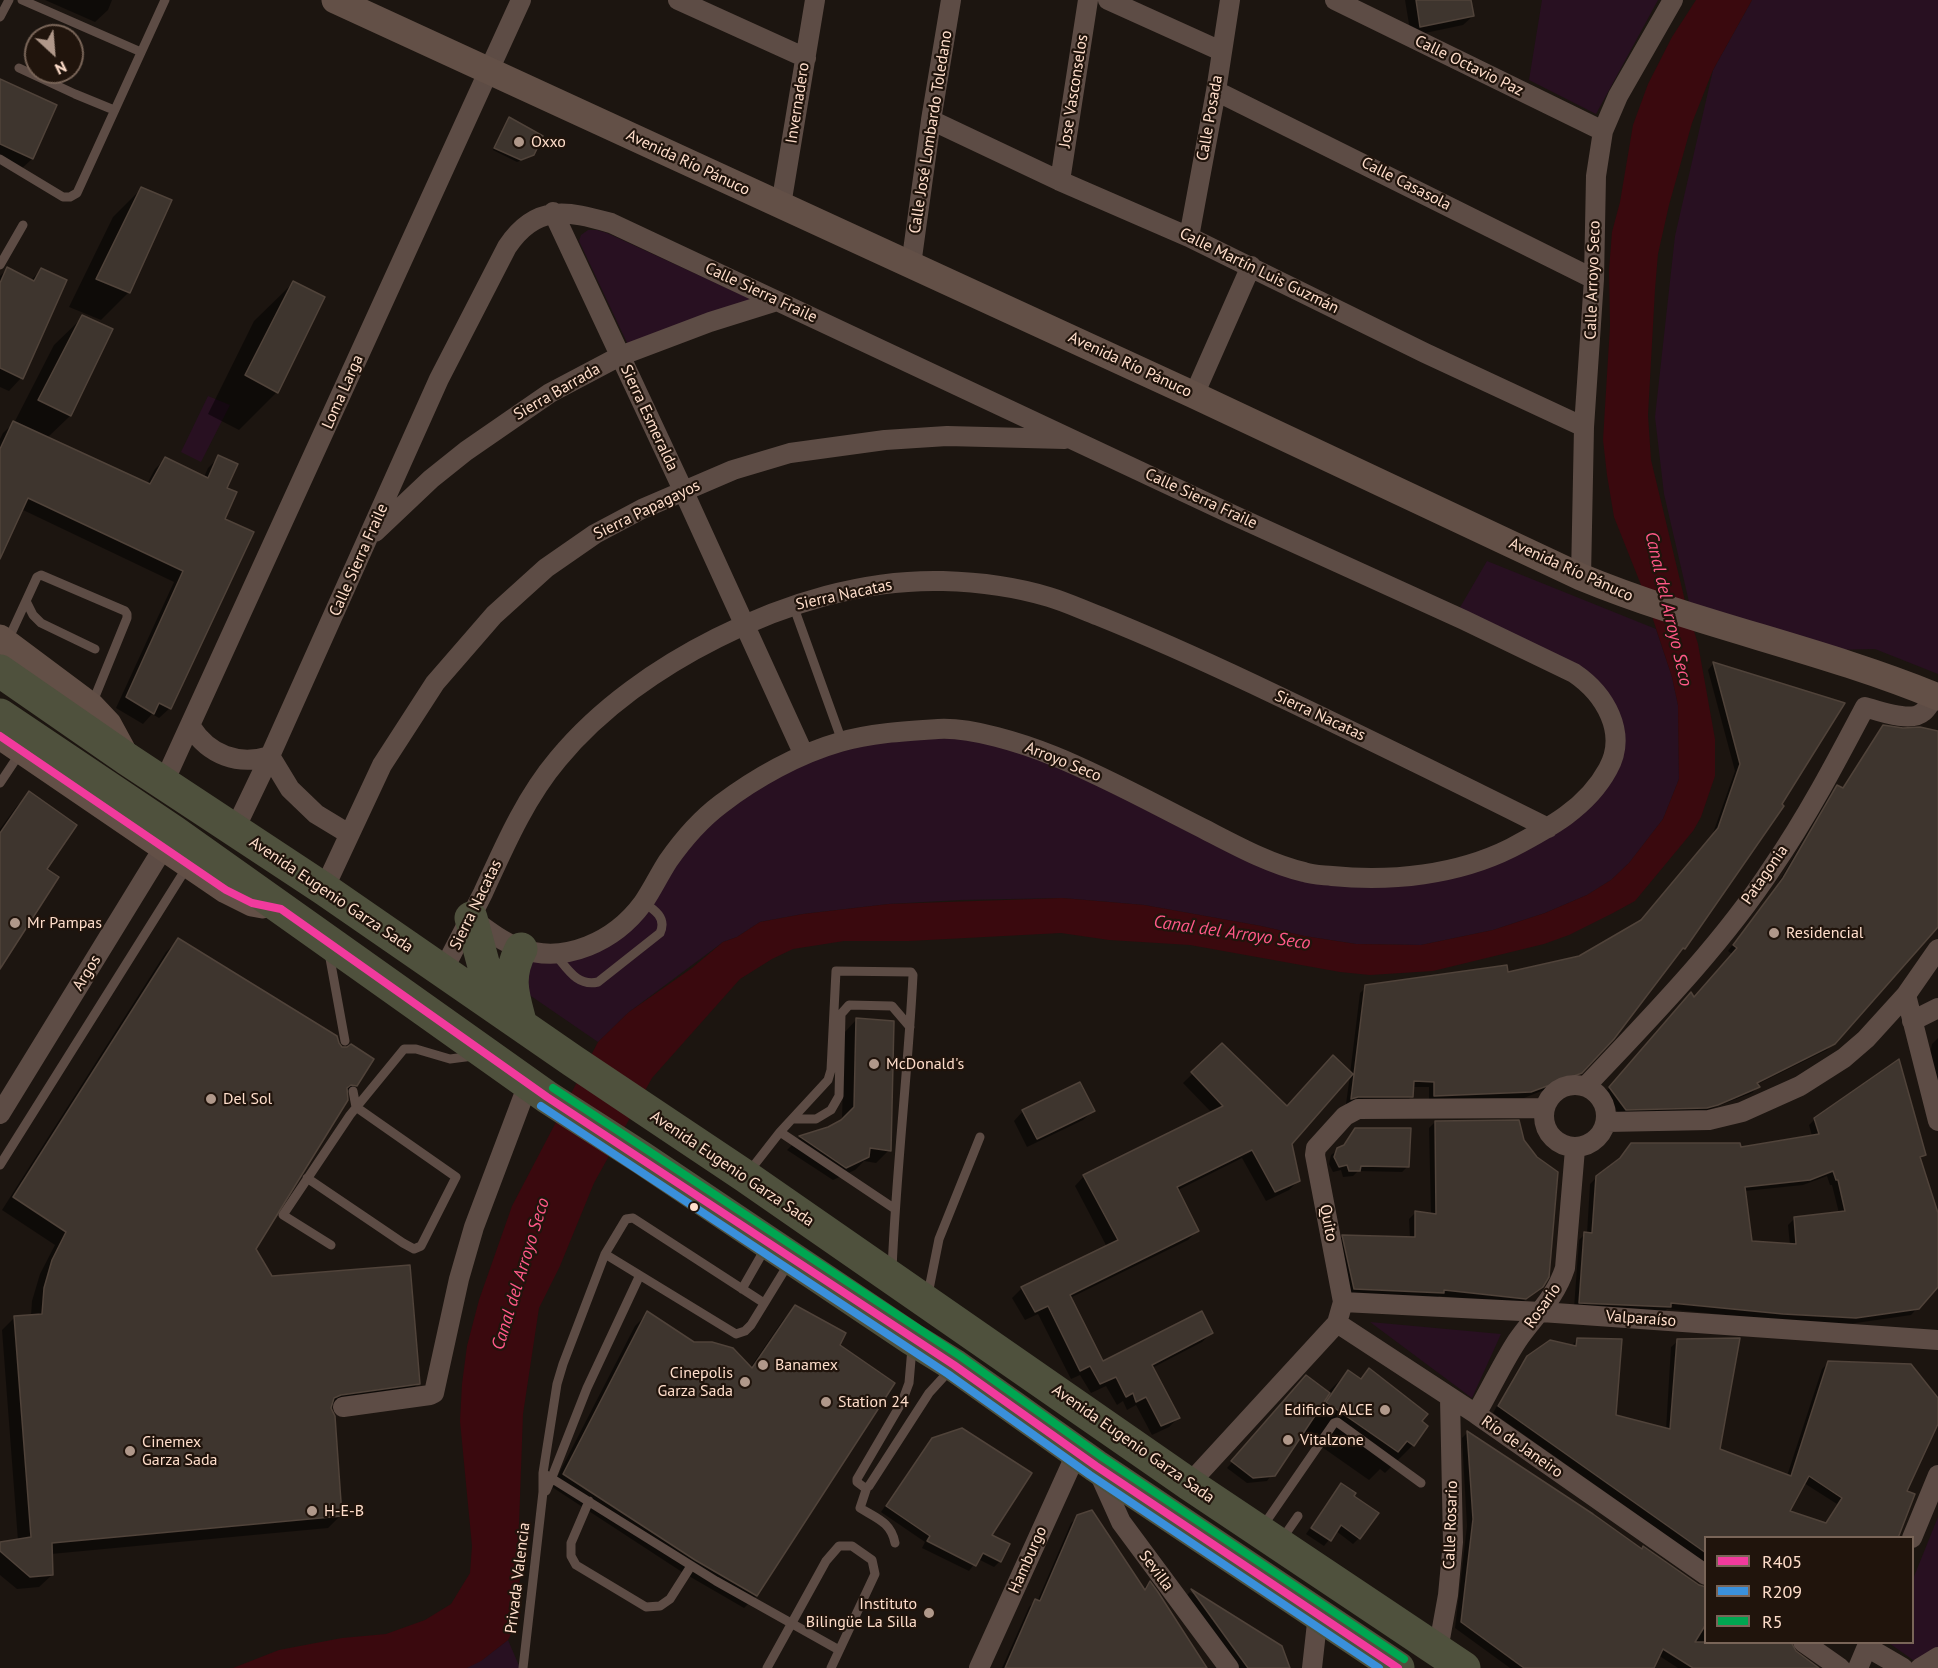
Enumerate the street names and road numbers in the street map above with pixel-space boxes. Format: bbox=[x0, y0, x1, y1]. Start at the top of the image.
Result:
street label: Calle José Lombardo Toledano bbox=[905, 29, 957, 235]
street label: Calle Octavio Paz bbox=[1412, 31, 1526, 101]
street label: Jose Vasconselos bbox=[1056, 33, 1092, 149]
street label: Invernadero bbox=[782, 61, 814, 145]
street label: Calle Posada bbox=[1193, 74, 1227, 162]
street label: Avenida Río Pánuco bbox=[623, 126, 753, 200]
street label: Calle Casasola bbox=[1358, 153, 1454, 215]
street label: Calle Arroyo Seco bbox=[1581, 220, 1605, 340]
street label: Calle Martín Luis Guzmán bbox=[1176, 224, 1342, 318]
street label: Calle Sierra Fraile bbox=[702, 259, 820, 327]
street label: Avenida Río Pánuco bbox=[1065, 328, 1195, 402]
street label: Loma Larga bbox=[318, 352, 368, 432]
street label: Sierra Barrada bbox=[510, 360, 604, 424]
street label: Sierra Esmeralda bbox=[616, 362, 682, 474]
street label: Calle Sierra Fraile bbox=[1142, 465, 1260, 533]
street label: Sierra Papagayos bbox=[591, 476, 703, 544]
street label: Calle Sierra Fraile bbox=[326, 501, 392, 619]
street label: Avenida Río Pánuco bbox=[1506, 534, 1636, 606]
street label: Sierra Nacatas bbox=[794, 575, 894, 615]
street label: Sierra Nacatas bbox=[1272, 687, 1368, 745]
street label: Arroyo Seco bbox=[1022, 738, 1104, 786]
street label: Avenida Eugenio Garza Sada bbox=[245, 833, 417, 957]
street label: Patagonia bbox=[1738, 842, 1792, 908]
street label: Sierra Nacatas bbox=[446, 857, 506, 953]
street label: Argos bbox=[69, 952, 105, 994]
street label: Avenida Eugenio Garza Sada bbox=[646, 1107, 818, 1231]
street label: Quito bbox=[1315, 1203, 1341, 1243]
street label: Rosario bbox=[1521, 1280, 1565, 1332]
street label: Valparaíso bbox=[1605, 1307, 1677, 1331]
street label: Avenida Eugenio Garza Sada bbox=[1048, 1381, 1218, 1507]
street label: Río de Janeiro bbox=[1477, 1412, 1567, 1482]
street label: Calle Rosario bbox=[1440, 1480, 1462, 1570]
street label: Privada Valencia bbox=[502, 1521, 534, 1635]
street label: Hamburgo bbox=[1005, 1523, 1051, 1597]
street label: Sevilla bbox=[1135, 1547, 1177, 1595]

